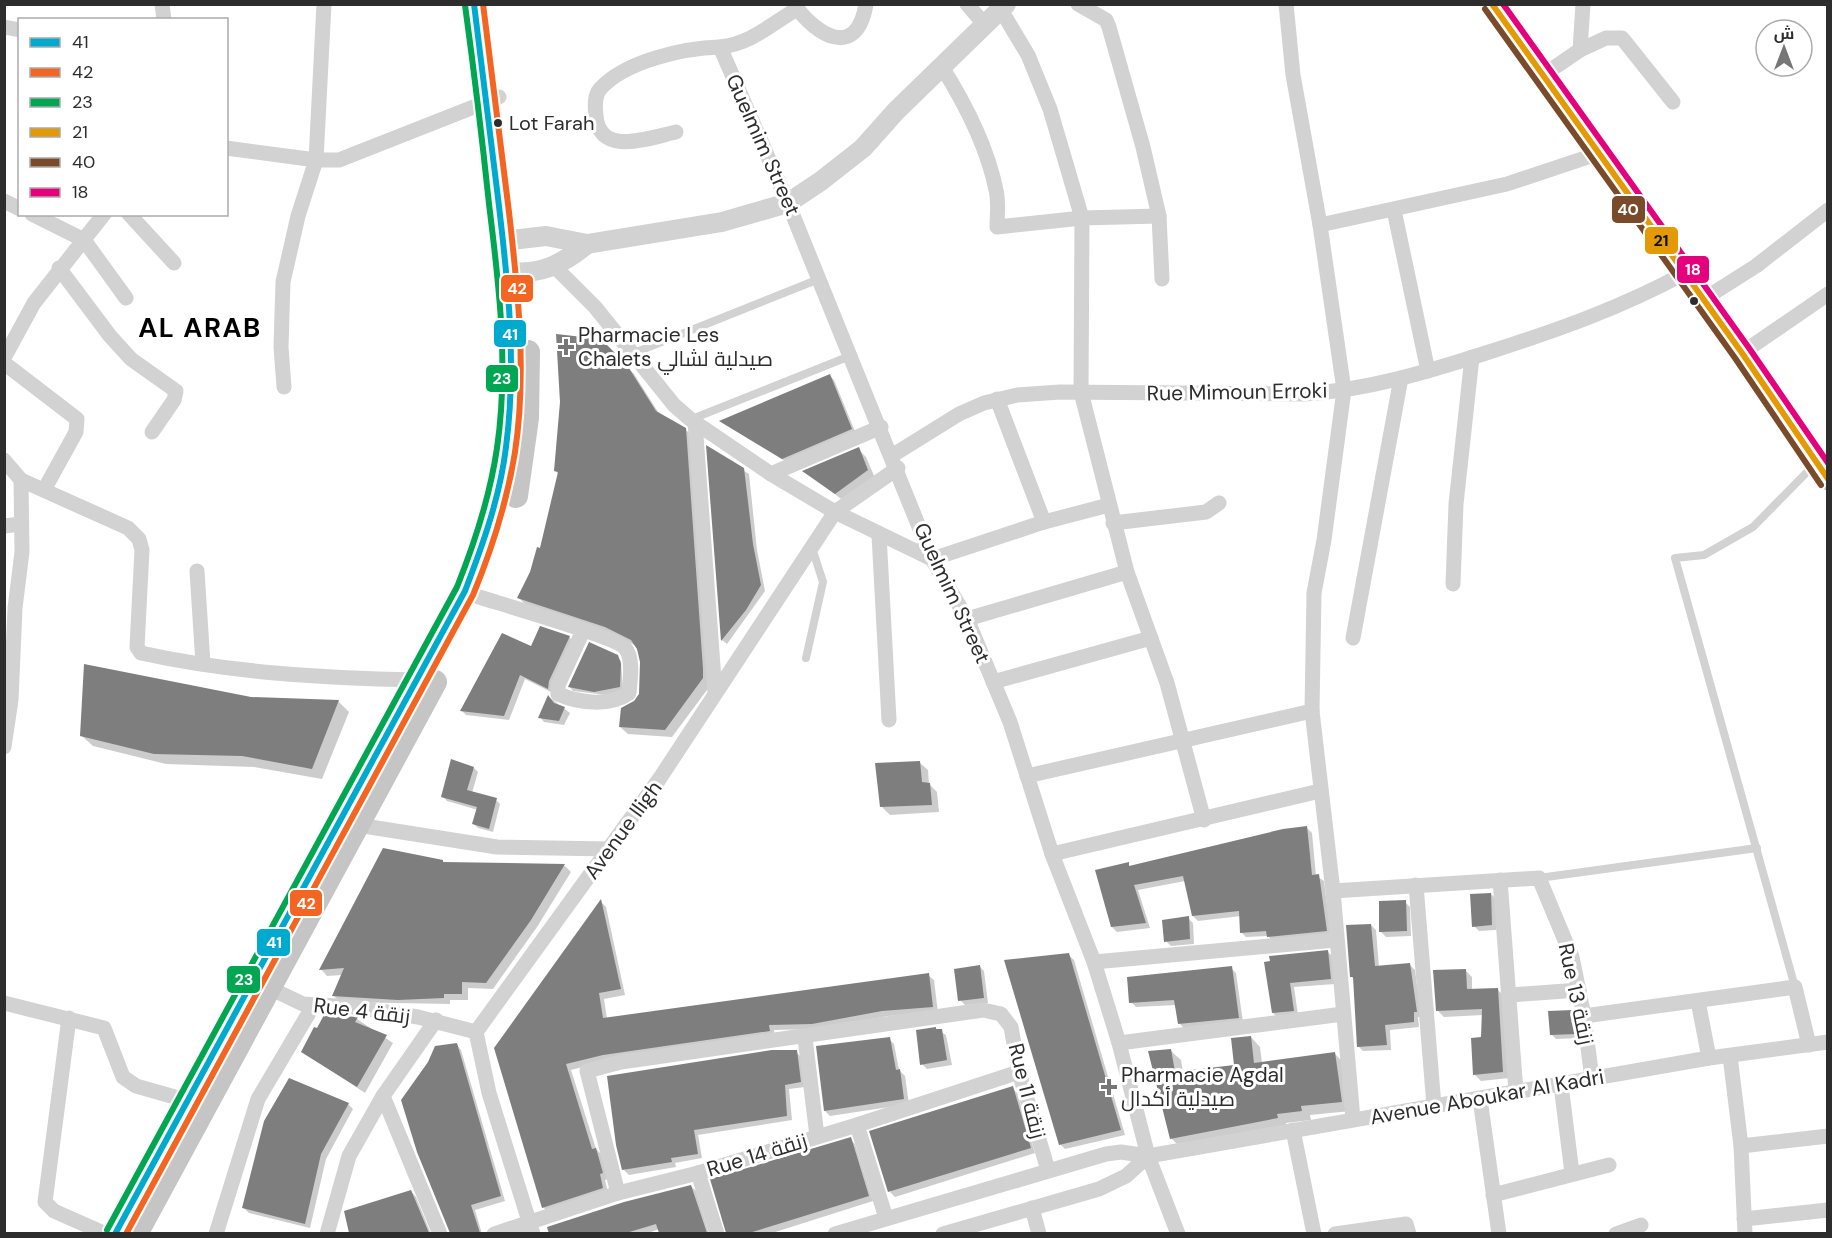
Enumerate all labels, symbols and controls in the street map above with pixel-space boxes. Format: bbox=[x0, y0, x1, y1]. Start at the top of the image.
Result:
legend bbox=[18, 18, 228, 216]
north arrow bbox=[1754, 18, 1814, 78]
text: ش bbox=[1774, 23, 1794, 44]
text: 41 bbox=[72, 30, 89, 54]
text: 42 bbox=[72, 60, 93, 84]
street label: Guelmim Street bbox=[719, 70, 807, 220]
text: 23 bbox=[72, 90, 93, 114]
place label: Lot Farah bbox=[509, 110, 594, 136]
marker: Lot Farah bbox=[492, 117, 504, 129]
text: 21 bbox=[72, 120, 88, 144]
text: 40 bbox=[72, 150, 95, 174]
text: 18 bbox=[72, 180, 89, 204]
line badge: 40 bbox=[1611, 195, 1646, 224]
text: 40 bbox=[1617, 199, 1639, 220]
line badge: 21 bbox=[1644, 226, 1679, 255]
text: 21 bbox=[1653, 230, 1669, 251]
line badge: 18 bbox=[1676, 255, 1710, 284]
text: 18 bbox=[1685, 259, 1701, 280]
line badge: 42 bbox=[500, 274, 534, 303]
text: 42 bbox=[507, 278, 527, 299]
unlabelled marker bbox=[1688, 295, 1700, 307]
district label: AL ARAB bbox=[138, 310, 262, 345]
line badge: 41 bbox=[493, 319, 527, 348]
place label: Pharmacie Les Chalets صيدلية لشالي bbox=[578, 321, 773, 375]
text: 41 bbox=[502, 324, 518, 345]
marker: Pharmacie Les Chalets صيدلية لشالي bbox=[559, 340, 573, 354]
line badge: 23 bbox=[485, 364, 519, 393]
text: 23 bbox=[493, 368, 511, 389]
street label: Rue Mimoun Erroki bbox=[1146, 376, 1328, 408]
street label: Guelmim Street bbox=[907, 518, 997, 668]
street label: Avenue Iligh bbox=[578, 775, 668, 885]
line badge: 42 bbox=[289, 889, 323, 917]
text: 42 bbox=[296, 893, 316, 914]
line badge: 41 bbox=[256, 928, 291, 957]
text: 41 bbox=[266, 932, 282, 953]
street label: Rue 13 زنقة bbox=[1552, 941, 1600, 1047]
line badge: 23 bbox=[226, 965, 261, 994]
text: 23 bbox=[235, 969, 253, 990]
street label: Rue 4 زنقة bbox=[312, 991, 412, 1031]
street label: Rue 11 زنقة bbox=[1002, 1040, 1052, 1142]
place label: Pharmacie Agdal صيدلية أكدال bbox=[1121, 1061, 1284, 1113]
street label: Avenue Aboukar Al Kadri bbox=[1368, 1063, 1606, 1131]
marker: Pharmacie Agdal صيدلية أكدال bbox=[1102, 1080, 1116, 1094]
street label: Rue 14 زنقة bbox=[703, 1126, 811, 1184]

